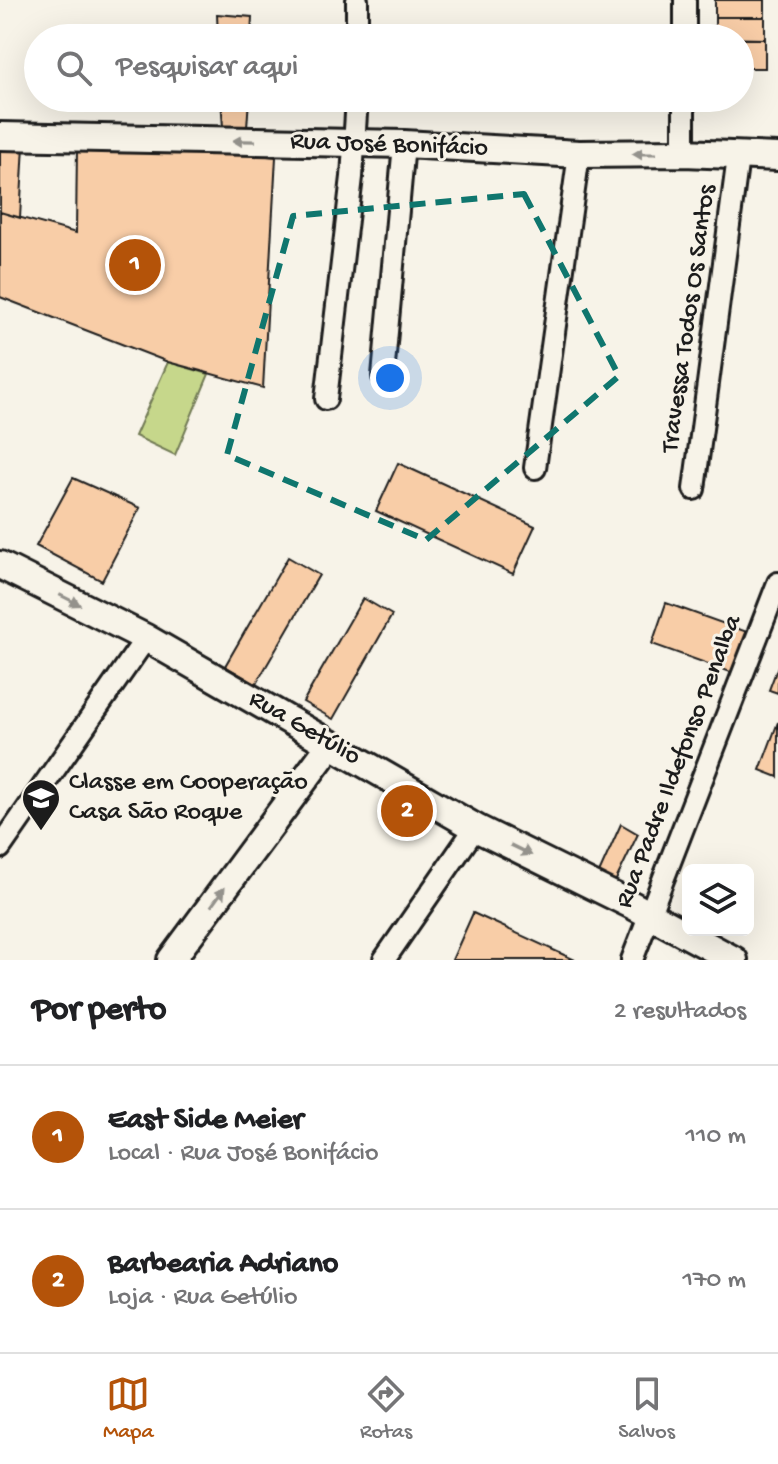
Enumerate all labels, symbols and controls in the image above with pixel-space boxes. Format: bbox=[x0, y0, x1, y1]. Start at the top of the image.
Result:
search box bbox=[24, 24, 754, 112]
icon: search bbox=[52, 46, 96, 90]
text: Pesquisar aqui bbox=[116, 51, 298, 86]
street label: Rua José Bonifácio bbox=[290, 127, 488, 165]
one-way arrow bbox=[231, 135, 256, 147]
one-way arrow bbox=[631, 148, 656, 160]
street label: Travessa Todos Os Santos bbox=[656, 182, 724, 457]
pin: 1 bbox=[109, 235, 161, 295]
your location bbox=[370, 358, 410, 398]
one-way arrow bbox=[58, 593, 81, 606]
street label: Rua Padre Ildefonso Penalba bbox=[610, 610, 751, 913]
street label: Rua Getúlio bbox=[243, 685, 365, 773]
place label: Classe em Cooperação Casa São Roque bbox=[69, 768, 308, 829]
school or university icon: Classe em Cooperação Casa São Roque bbox=[20, 777, 62, 832]
pin: 2 bbox=[381, 781, 433, 841]
one-way arrow bbox=[510, 843, 533, 857]
map controls bbox=[682, 864, 754, 936]
button: layers bbox=[682, 864, 754, 936]
one-way arrow bbox=[209, 887, 225, 908]
text: Por perto bbox=[32, 992, 166, 1032]
text: 2 resultados bbox=[614, 997, 746, 1028]
text: East Side Meier bbox=[108, 1104, 303, 1139]
text: 1 bbox=[53, 1122, 63, 1153]
text: 110 m bbox=[686, 1122, 746, 1153]
text: Local · Rua José Bonifácio bbox=[108, 1139, 378, 1170]
text: Barbearia Adriano bbox=[108, 1248, 338, 1283]
text: 2 bbox=[52, 1266, 64, 1297]
text: 170 m bbox=[683, 1266, 746, 1297]
text: Loja · Rua Getúlio bbox=[108, 1283, 297, 1314]
tab: Mapa bbox=[103, 1372, 154, 1446]
tab: Rotas bbox=[360, 1372, 412, 1446]
tab: Salvos bbox=[618, 1372, 675, 1446]

